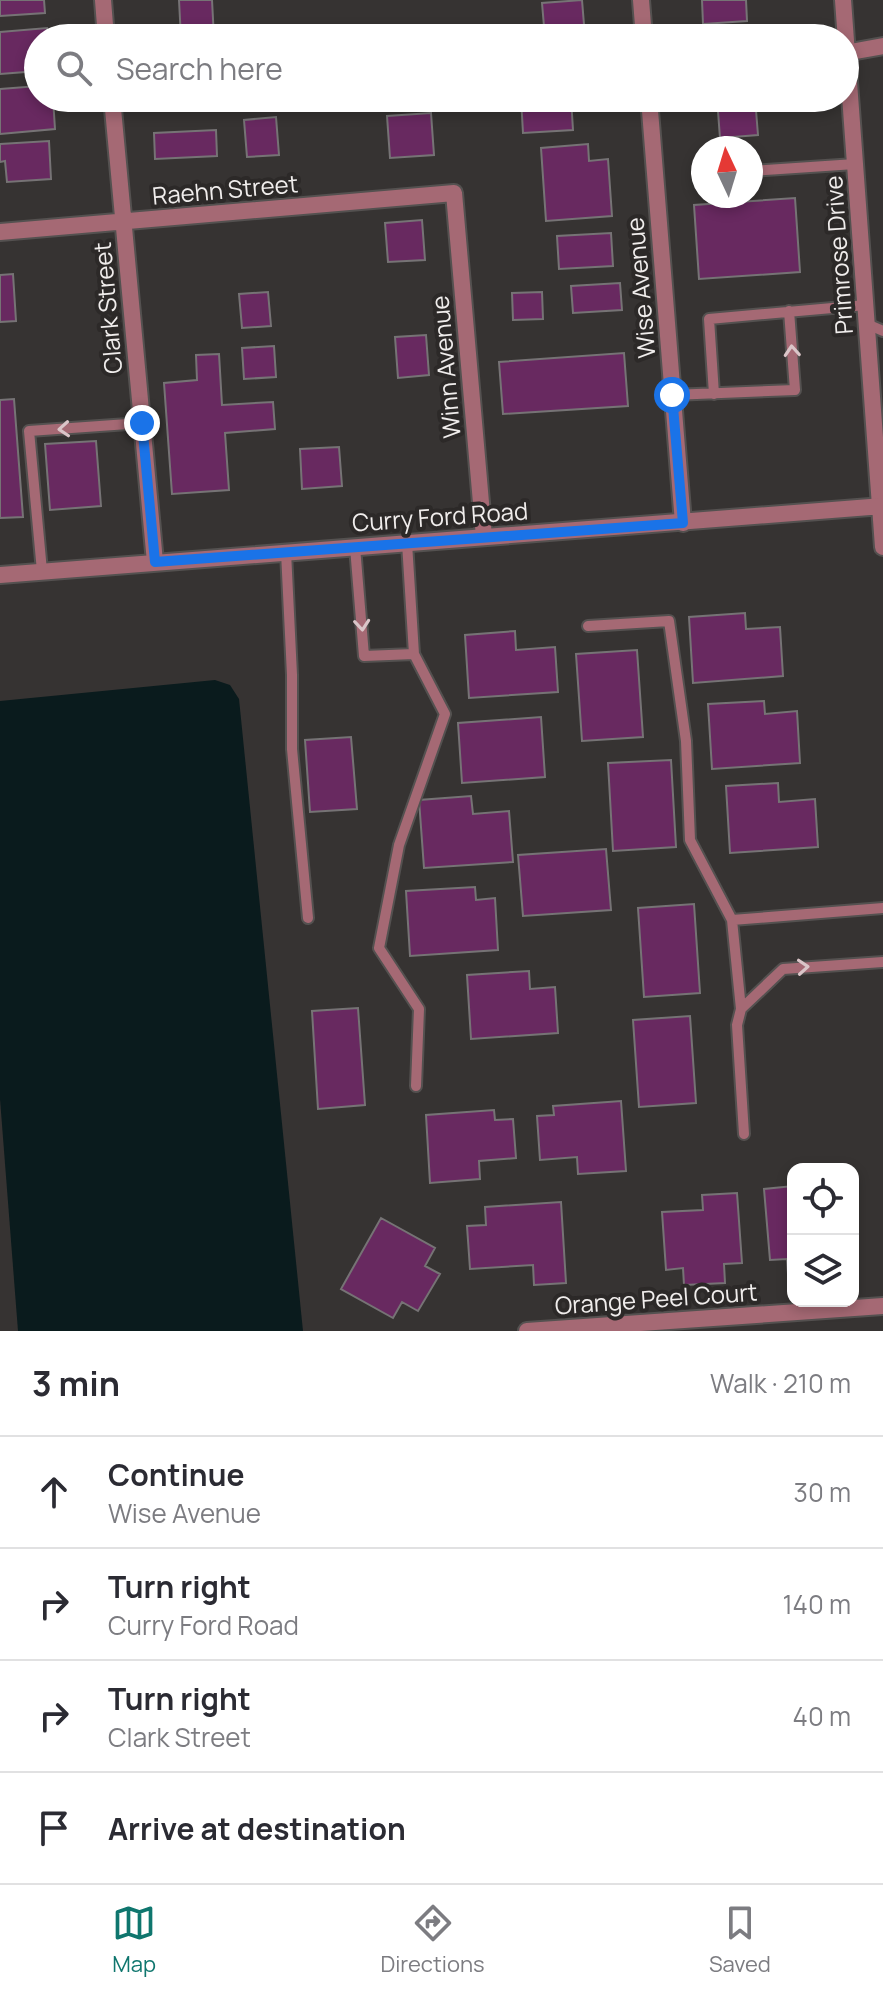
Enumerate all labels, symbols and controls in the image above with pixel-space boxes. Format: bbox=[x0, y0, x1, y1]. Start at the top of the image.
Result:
search box bbox=[24, 24, 859, 112]
icon: search bbox=[52, 46, 96, 90]
text: Search here bbox=[116, 48, 283, 89]
north arrow bbox=[691, 136, 763, 208]
street label: Raehn Street bbox=[151, 166, 299, 212]
street label: Primrose Drive bbox=[816, 174, 860, 336]
street label: Wise Avenue bbox=[617, 216, 663, 360]
street label: Clark Street bbox=[85, 241, 129, 375]
street label: Winn Avenue bbox=[422, 294, 468, 440]
one-way arrow bbox=[784, 344, 801, 357]
route start bbox=[654, 377, 690, 413]
route end bbox=[124, 405, 160, 441]
one-way arrow bbox=[57, 420, 70, 437]
street label: Curry Ford Road bbox=[351, 493, 529, 539]
one-way arrow bbox=[353, 619, 370, 632]
one-way arrow bbox=[797, 959, 810, 976]
map controls bbox=[787, 1163, 859, 1307]
button: locate bbox=[787, 1163, 859, 1235]
button: layers bbox=[787, 1235, 859, 1307]
street label: Orange Peel Court bbox=[554, 1274, 758, 1322]
text: 3 min bbox=[32, 1360, 120, 1406]
text: Walk · 210 m bbox=[710, 1365, 851, 1401]
text: Continue bbox=[108, 1454, 244, 1495]
icon: ahead bbox=[32, 1470, 76, 1514]
text: 30 m bbox=[794, 1474, 851, 1510]
text: Wise Avenue bbox=[108, 1495, 261, 1531]
text: Turn right bbox=[108, 1566, 251, 1607]
icon: right bbox=[32, 1582, 76, 1626]
text: 140 m bbox=[782, 1586, 851, 1622]
text: Curry Ford Road bbox=[108, 1607, 299, 1643]
text: Turn right bbox=[108, 1678, 251, 1719]
icon: right bbox=[32, 1694, 76, 1738]
text: 40 m bbox=[793, 1698, 851, 1734]
text: Clark Street bbox=[108, 1719, 251, 1755]
icon: arrive bbox=[32, 1806, 76, 1850]
text: Arrive at destination bbox=[108, 1808, 406, 1849]
tab: Map bbox=[112, 1901, 156, 1979]
tab: Directions bbox=[380, 1901, 485, 1979]
tab: Saved bbox=[709, 1901, 771, 1979]

